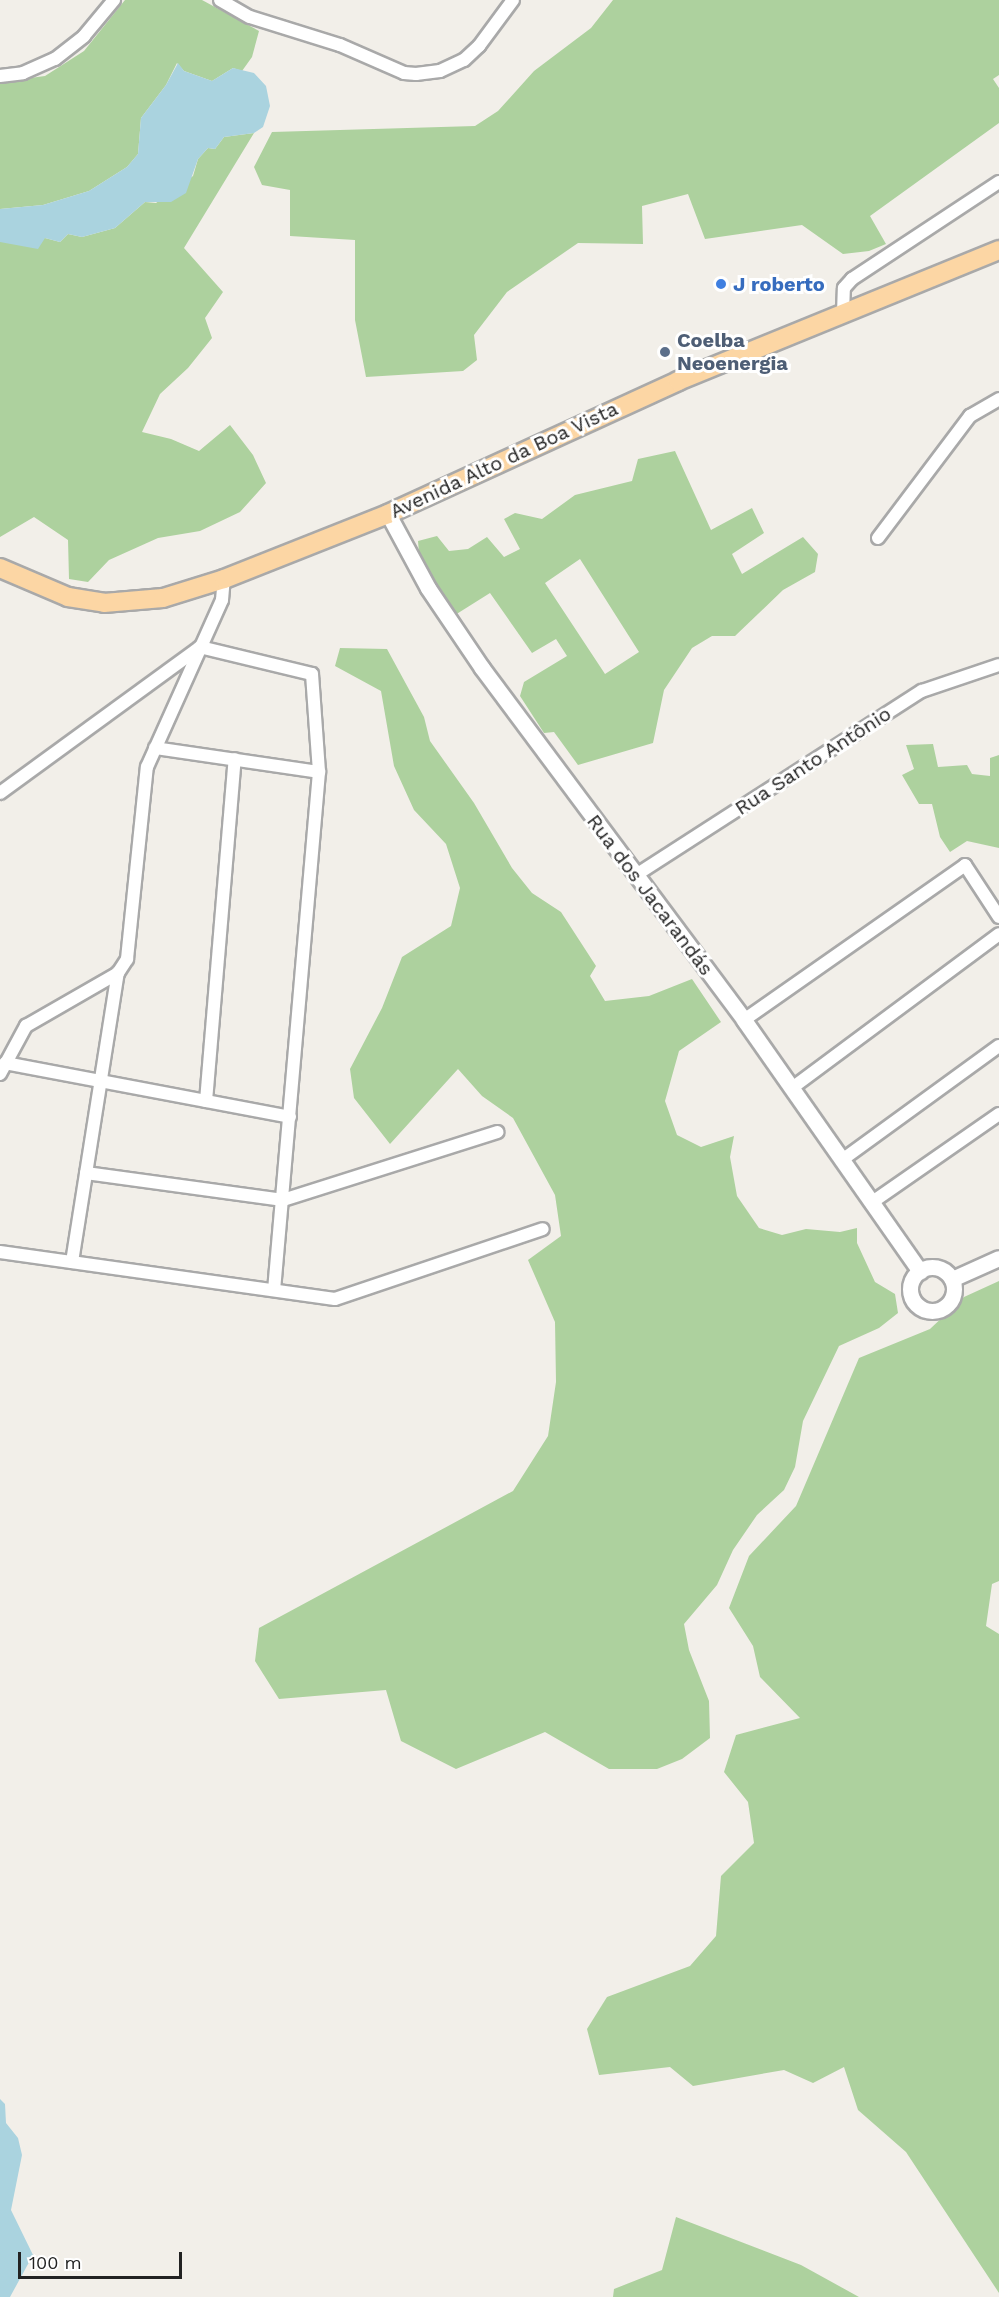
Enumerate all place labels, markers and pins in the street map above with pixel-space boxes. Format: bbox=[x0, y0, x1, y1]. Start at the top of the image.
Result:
place label: J roberto bbox=[733, 272, 825, 296]
marker: J roberto bbox=[714, 277, 728, 291]
place label: Coelba Neoenergia bbox=[677, 328, 788, 375]
marker: Coelba Neoenergia bbox=[658, 345, 672, 359]

